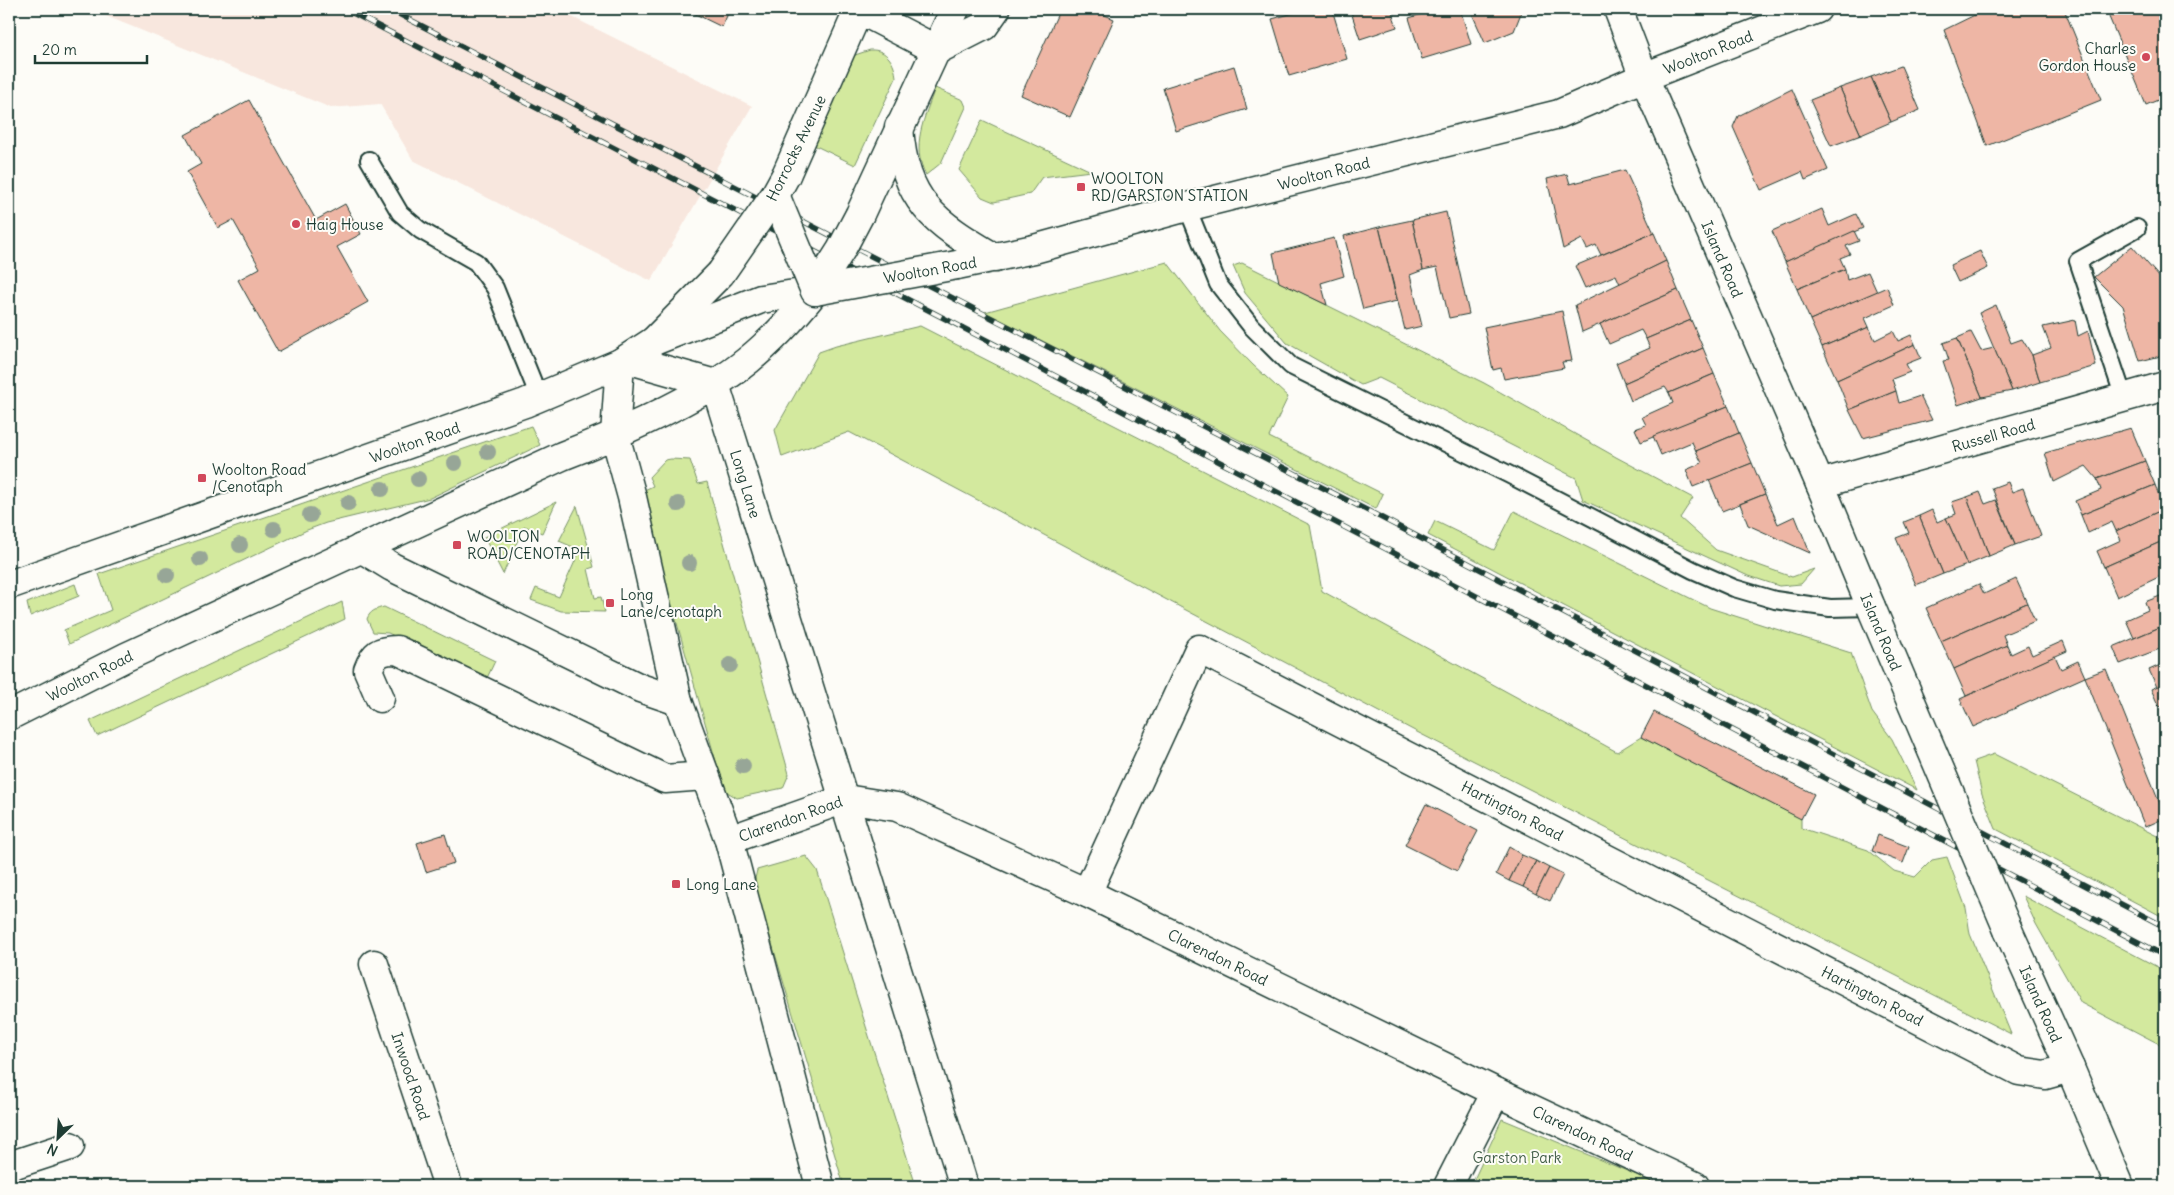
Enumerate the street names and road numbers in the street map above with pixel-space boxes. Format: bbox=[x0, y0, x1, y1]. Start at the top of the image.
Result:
street label: Woolton Road bbox=[1660, 26, 1755, 78]
street label: Horrocks Avenue bbox=[762, 92, 830, 204]
street label: Woolton Road bbox=[1275, 152, 1372, 194]
street label: Island Road bbox=[1698, 218, 1748, 300]
street label: Woolton Road bbox=[882, 252, 978, 288]
street label: Russell Road bbox=[1949, 414, 2037, 456]
street label: Woolton Road bbox=[367, 417, 462, 467]
street label: Long Lane bbox=[726, 447, 766, 520]
street label: Island Road bbox=[1856, 591, 1906, 673]
street label: Woolton Road bbox=[43, 646, 136, 705]
street label: Hartington Road bbox=[1458, 776, 1567, 844]
street label: Clarendon Road bbox=[736, 791, 845, 845]
street label: Clarendon Road bbox=[1165, 924, 1271, 989]
street label: Hartington Road bbox=[1818, 962, 1927, 1030]
street label: Island Road bbox=[2016, 963, 2067, 1045]
street label: Inwood Road bbox=[388, 1030, 435, 1122]
street label: Clarendon Road bbox=[1529, 1101, 1636, 1165]

